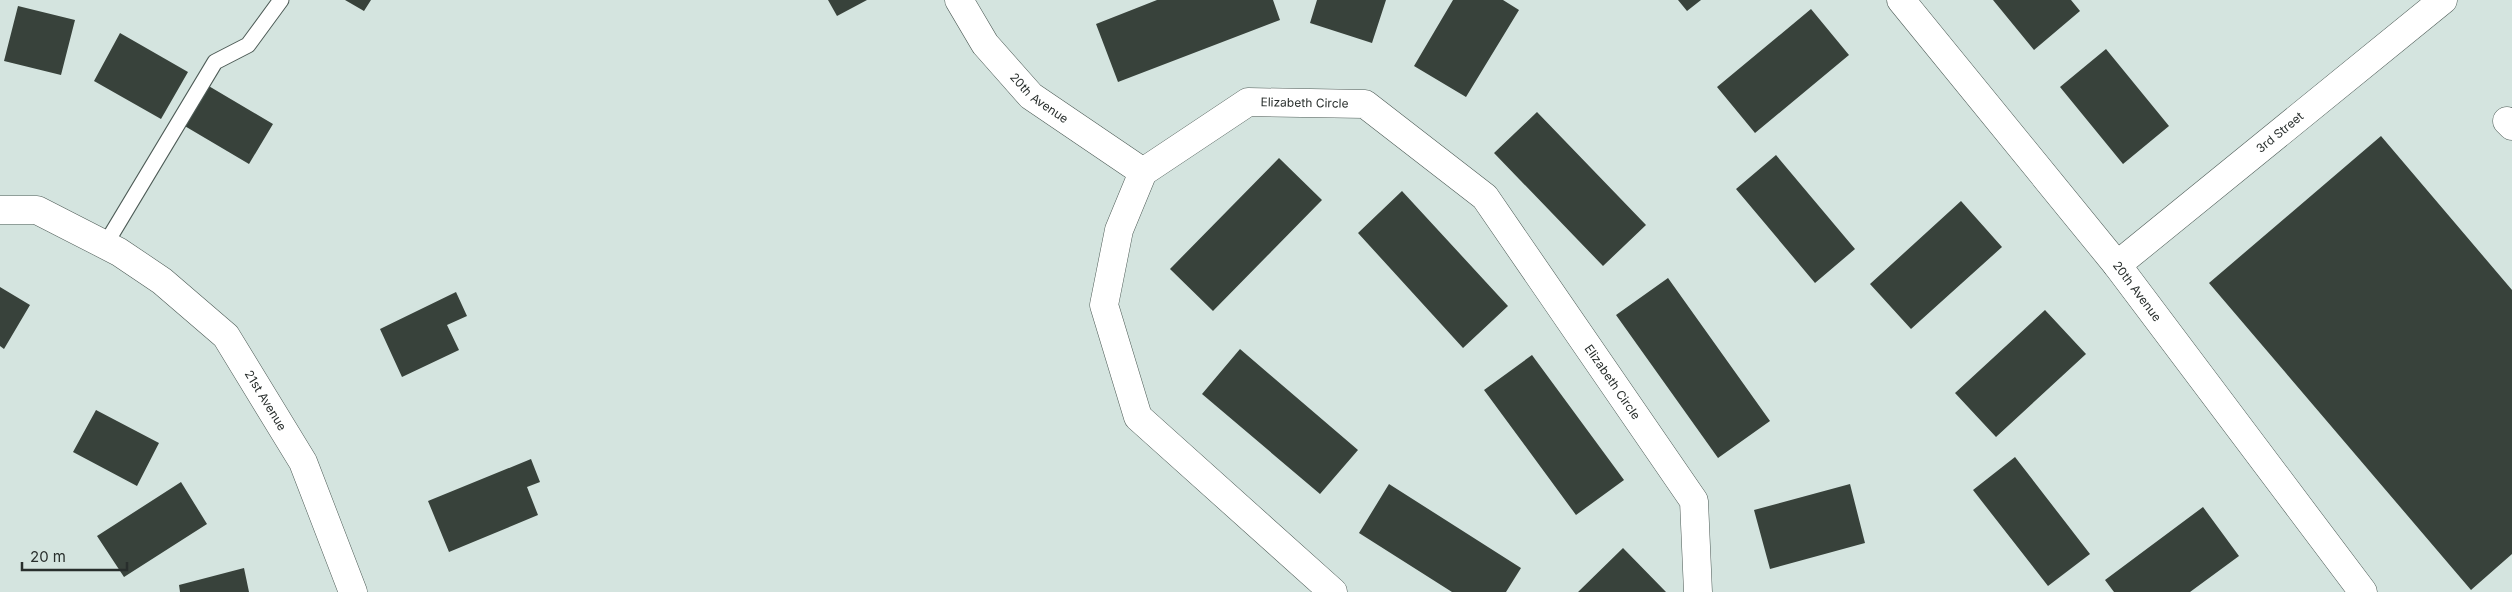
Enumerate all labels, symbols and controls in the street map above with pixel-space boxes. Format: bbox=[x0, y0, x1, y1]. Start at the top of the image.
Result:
street label: 20th Avenue bbox=[1007, 69, 1071, 126]
street label: Elizabeth Circle bbox=[1260, 94, 1349, 111]
street label: 3rd Street bbox=[2253, 109, 2306, 156]
street label: 20th Avenue bbox=[2110, 258, 2165, 324]
street label: Elizabeth Circle bbox=[1582, 341, 1644, 422]
street label: 21st Avenue bbox=[242, 367, 290, 433]
scale bar bbox=[22, 540, 128, 572]
text: 20 m bbox=[30, 547, 66, 566]

